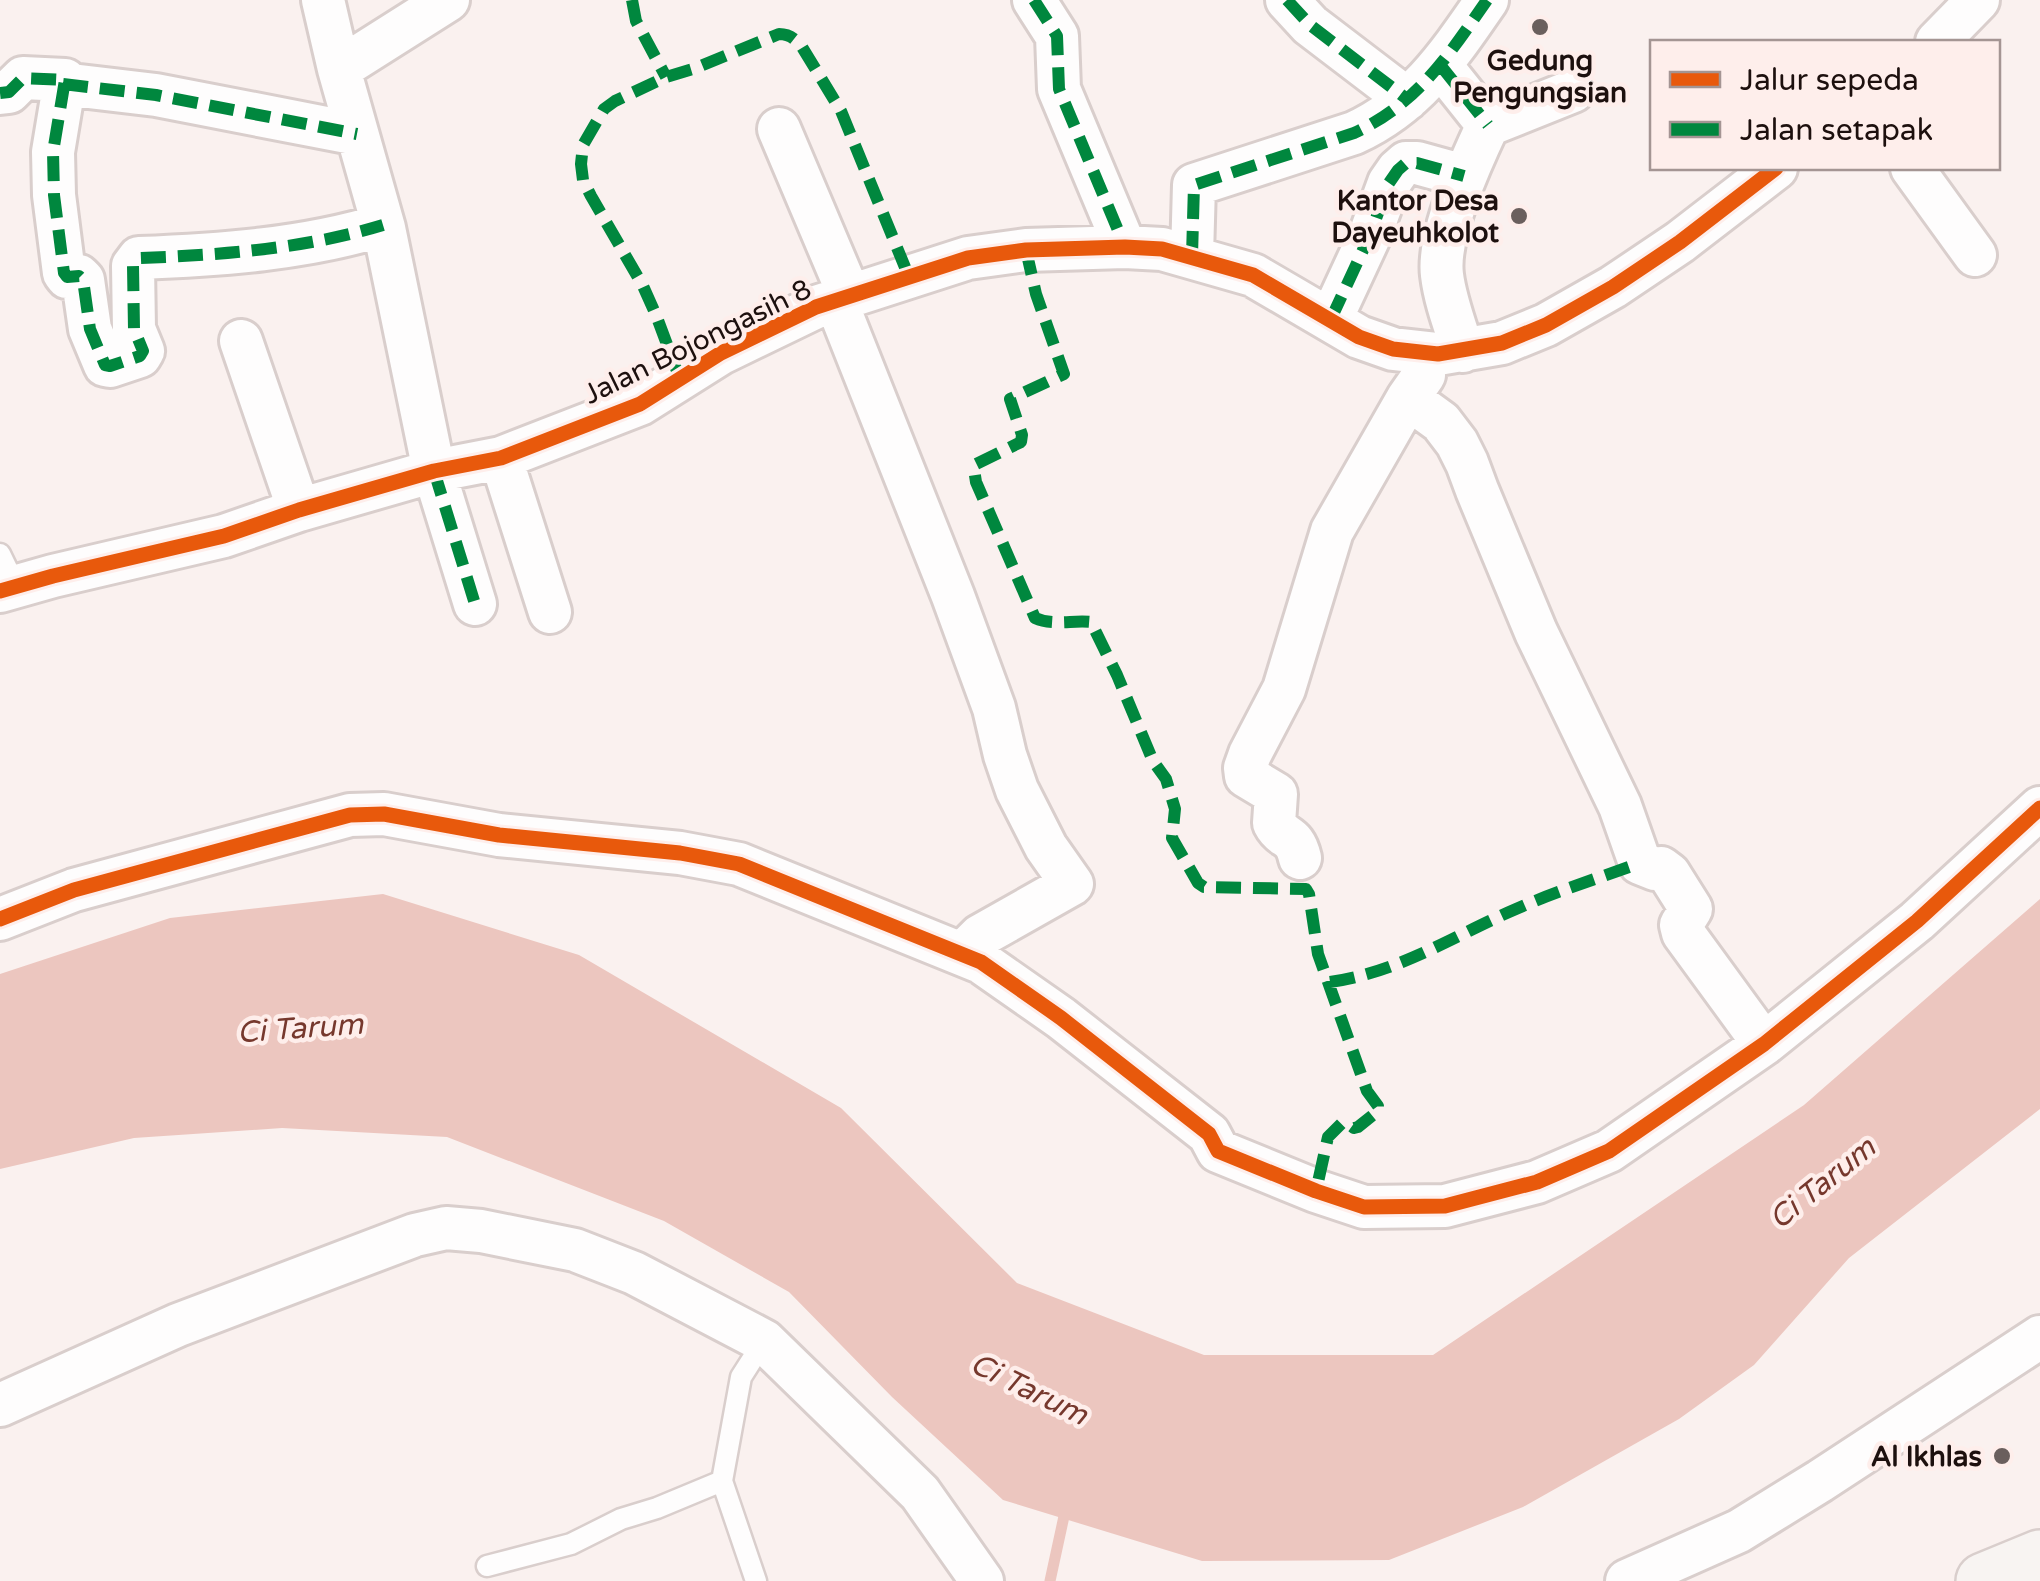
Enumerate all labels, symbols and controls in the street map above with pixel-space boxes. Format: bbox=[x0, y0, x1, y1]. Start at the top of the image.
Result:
marker: Gedung Pengungsian bbox=[1529, 16, 1551, 38]
legend bbox=[1650, 40, 2000, 170]
place label: Gedung Pengungsian bbox=[1453, 44, 1627, 110]
text: Jalur sepeda bbox=[1740, 62, 1919, 99]
text: Jalan setapak bbox=[1740, 112, 1933, 149]
place label: Kantor Desa Dayeuhkolot bbox=[1331, 184, 1499, 250]
marker: Kantor Desa Dayeuhkolot bbox=[1508, 205, 1530, 227]
street label: Jalan Bojongasih 8 bbox=[578, 272, 817, 412]
water label: Ci Tarum bbox=[236, 1006, 366, 1051]
water label: Ci Tarum bbox=[1762, 1128, 1884, 1237]
water label: Ci Tarum bbox=[964, 1345, 1095, 1434]
place label: Al Ikhlas bbox=[1871, 1440, 1982, 1474]
marker: Al Ikhlas bbox=[1991, 1445, 2013, 1467]

